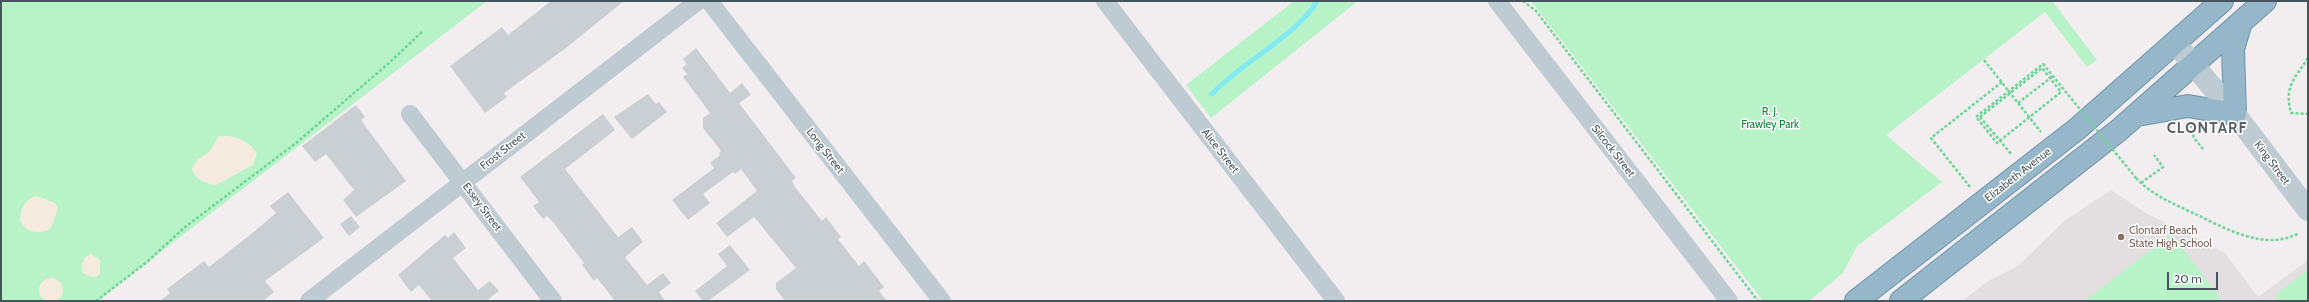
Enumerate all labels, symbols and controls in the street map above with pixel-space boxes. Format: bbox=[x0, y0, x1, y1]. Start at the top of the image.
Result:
park label: R. J. Frawley Park bbox=[1741, 105, 1799, 131]
district label: CLONTARF bbox=[2167, 120, 2247, 138]
street label: Silcock Street bbox=[1588, 122, 1638, 180]
street label: Long Street bbox=[803, 126, 847, 176]
street label: Alice Street bbox=[1199, 126, 1241, 176]
street label: Frost Street bbox=[478, 129, 528, 173]
street label: King Street bbox=[2251, 139, 2293, 187]
street label: Elizabeth Avenue bbox=[1982, 145, 2054, 205]
street label: Essey Street bbox=[460, 180, 504, 234]
place label: Clontarf Beach State High School bbox=[2129, 224, 2212, 250]
marker: Clontarf Beach State High School bbox=[2116, 232, 2126, 242]
scale bar bbox=[2169, 264, 2220, 290]
text: 20 m bbox=[2174, 271, 2202, 286]

